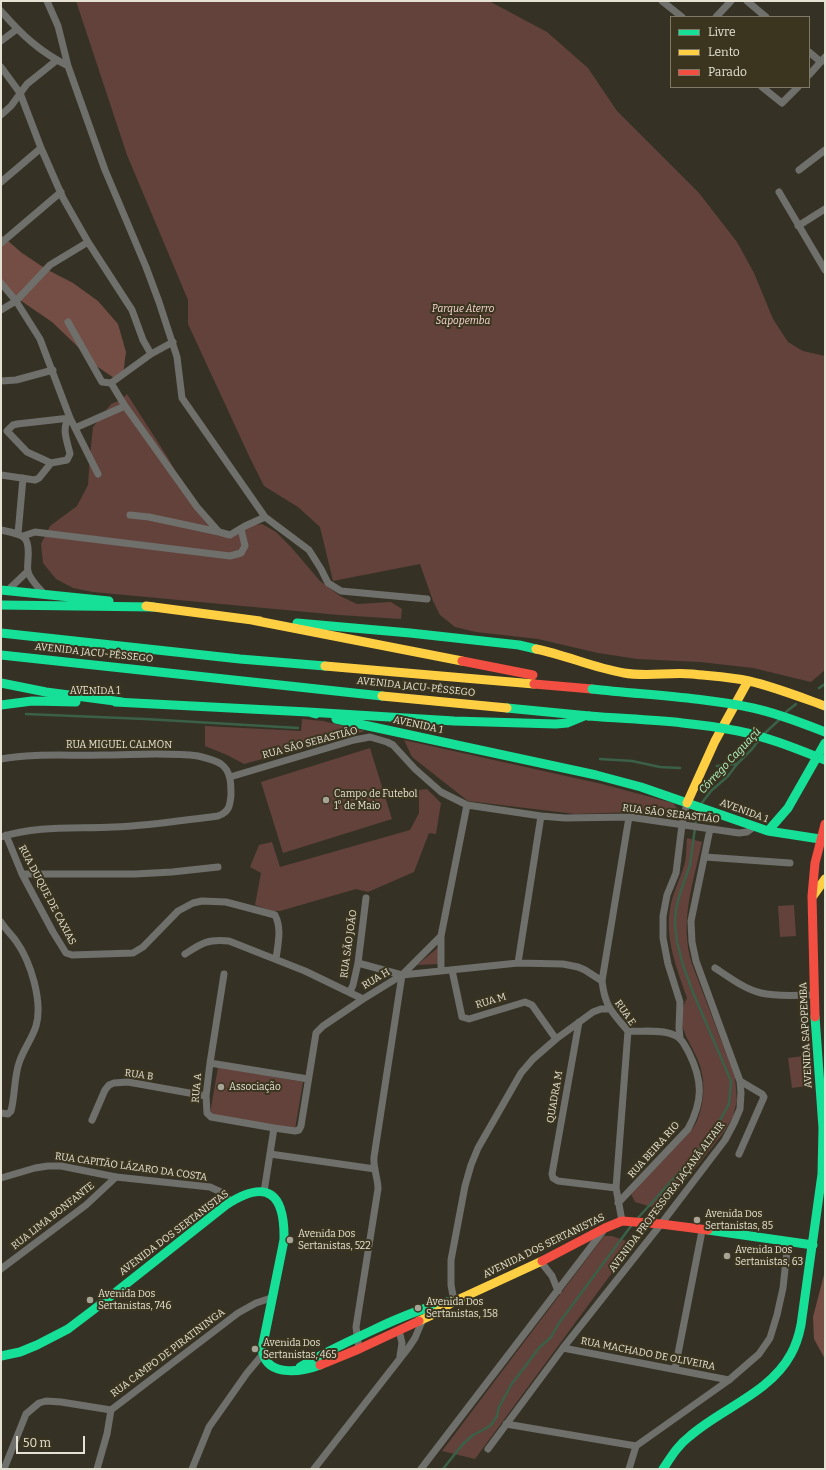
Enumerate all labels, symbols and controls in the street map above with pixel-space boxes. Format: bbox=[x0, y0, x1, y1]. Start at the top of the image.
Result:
legend bbox=[670, 16, 810, 88]
text: Livre bbox=[708, 25, 736, 39]
text: Lento bbox=[708, 45, 740, 59]
text: Parado bbox=[708, 65, 747, 79]
park label: Parque Aterro Sapopemba bbox=[432, 303, 494, 326]
street label: AVENIDA JACU-PÊSSEGO bbox=[34, 641, 154, 665]
street label: AVENIDA JACU-PÊSSEGO bbox=[356, 675, 476, 699]
street label: AVENIDA 1 bbox=[70, 685, 120, 697]
street label: AVENIDA 1 bbox=[392, 714, 444, 736]
street label: RUA SÃO SEBASTIÃO bbox=[261, 725, 359, 761]
water label: Córrego Caguaçú bbox=[696, 725, 764, 797]
street label: RUA MIGUEL CALMON bbox=[66, 739, 172, 751]
place label: Campo de Futebol 1° de Maio bbox=[334, 788, 417, 812]
marker: Campo de Futebol 1° de Maio bbox=[321, 795, 331, 805]
street label: AVENIDA 1 bbox=[718, 797, 770, 825]
street label: RUA SÃO SEBASTIÃO bbox=[622, 802, 720, 826]
street label: RUA DUQUE DE CAXIAS bbox=[16, 843, 78, 947]
street label: RUA SÃO JOÃO bbox=[338, 909, 360, 979]
street label: RUA H bbox=[360, 966, 392, 992]
street label: AVENIDA SAPOPEMBA bbox=[797, 982, 815, 1088]
street label: RUA M bbox=[474, 991, 508, 1011]
street label: RUA E bbox=[612, 998, 638, 1028]
street label: RUA B bbox=[124, 1067, 154, 1083]
street label: QUADRA M bbox=[544, 1070, 566, 1124]
street label: RUA A bbox=[190, 1073, 204, 1103]
place label: Associação bbox=[229, 1081, 281, 1093]
marker: Associação bbox=[216, 1082, 226, 1092]
street label: AVENIDA PROFESSORA JAÇANÃ ALTAIR bbox=[606, 1119, 728, 1275]
street label: RUA BEIRA RIO bbox=[626, 1119, 682, 1181]
street label: RUA CAPITÃO LÁZARO DA COSTA bbox=[54, 1150, 208, 1184]
street label: RUA LIMA BONFANTE bbox=[9, 1180, 97, 1252]
street label: AVENIDA DOS SERTANISTAS bbox=[117, 1188, 231, 1278]
place label: Avenida Dos Sertanistas, 85 bbox=[705, 1208, 773, 1232]
street label: AVENIDA DOS SERTANISTAS bbox=[481, 1211, 607, 1281]
marker: Avenida Dos Sertanistas, 85 bbox=[692, 1215, 702, 1225]
place label: Avenida Dos Sertanistas, 522 bbox=[298, 1228, 371, 1252]
marker: Avenida Dos Sertanistas, 522 bbox=[285, 1235, 295, 1245]
place label: Avenida Dos Sertanistas, 63 bbox=[735, 1244, 803, 1268]
marker: Avenida Dos Sertanistas, 63 bbox=[722, 1251, 732, 1261]
place label: Avenida Dos Sertanistas, 746 bbox=[98, 1288, 171, 1312]
marker: Avenida Dos Sertanistas, 746 bbox=[85, 1295, 95, 1305]
place label: Avenida Dos Sertanistas, 158 bbox=[426, 1296, 498, 1320]
marker: Avenida Dos Sertanistas, 158 bbox=[413, 1303, 423, 1313]
street label: RUA CAMPO DE PIRATININGA bbox=[109, 1306, 227, 1400]
street label: RUA MACHADO DE OLIVEIRA bbox=[580, 1335, 716, 1373]
place label: Avenida Dos Sertanistas, 465 bbox=[263, 1337, 337, 1360]
marker: Avenida Dos Sertanistas, 465 bbox=[250, 1344, 260, 1354]
scale bar bbox=[18, 1428, 87, 1454]
text: 50 m bbox=[23, 1436, 51, 1450]

